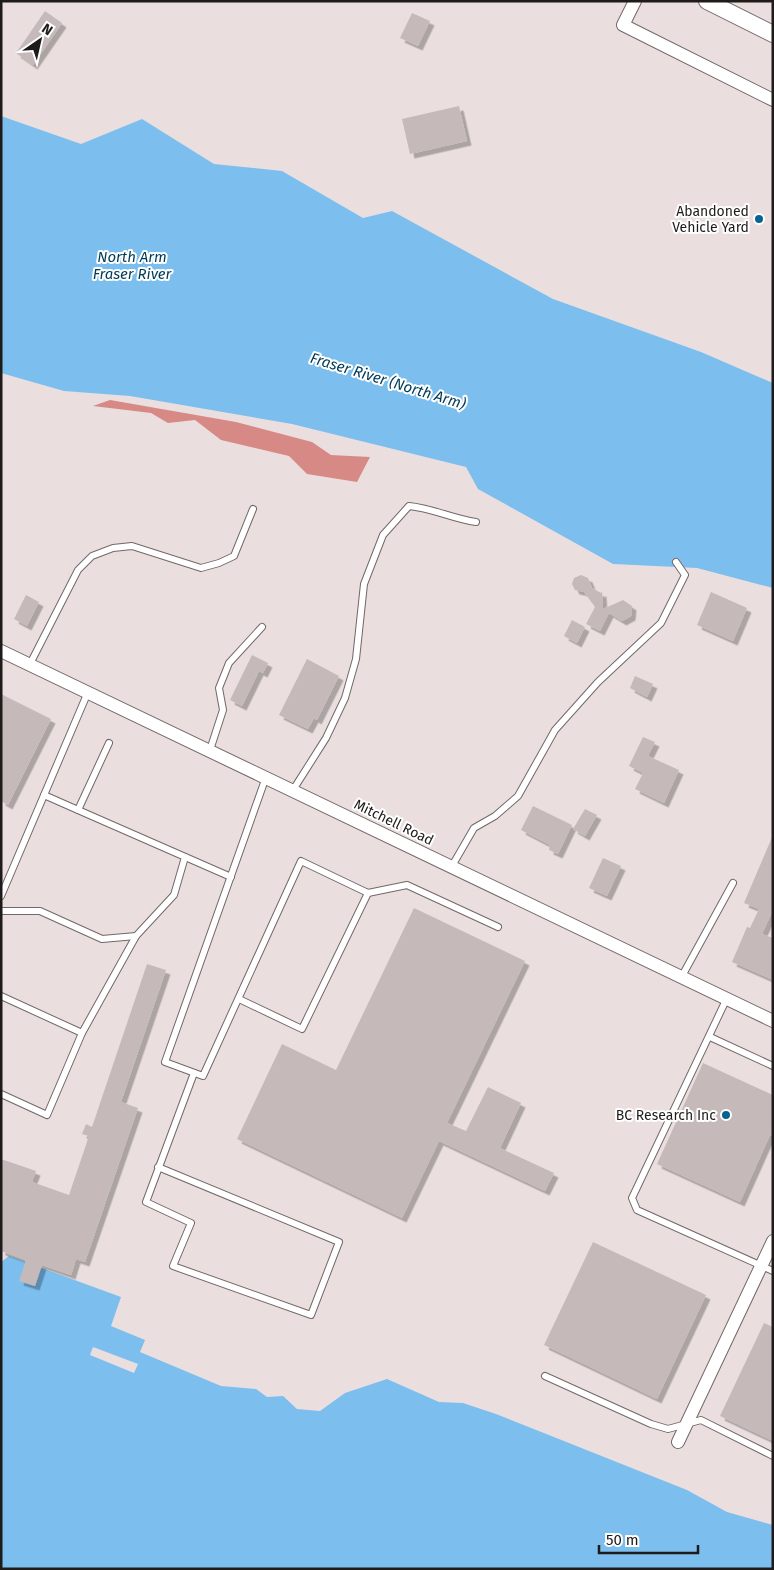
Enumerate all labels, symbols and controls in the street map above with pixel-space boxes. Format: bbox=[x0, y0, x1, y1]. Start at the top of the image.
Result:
north arrow bbox=[15, 15, 65, 65]
text: N bbox=[38, 20, 56, 39]
place label: Abandoned Vehicle Yard bbox=[672, 203, 749, 236]
marker: Abandoned Vehicle Yard bbox=[753, 213, 765, 225]
water label: North Arm Fraser River bbox=[93, 248, 173, 283]
water label: Fraser River (North Arm) bbox=[308, 349, 468, 413]
street label: Mitchell Road bbox=[351, 796, 436, 849]
place label: BC Research Inc bbox=[616, 1107, 716, 1124]
marker: BC Research Inc bbox=[720, 1109, 732, 1121]
scale bar bbox=[599, 1522, 698, 1554]
text: 50 m bbox=[606, 1531, 639, 1549]

